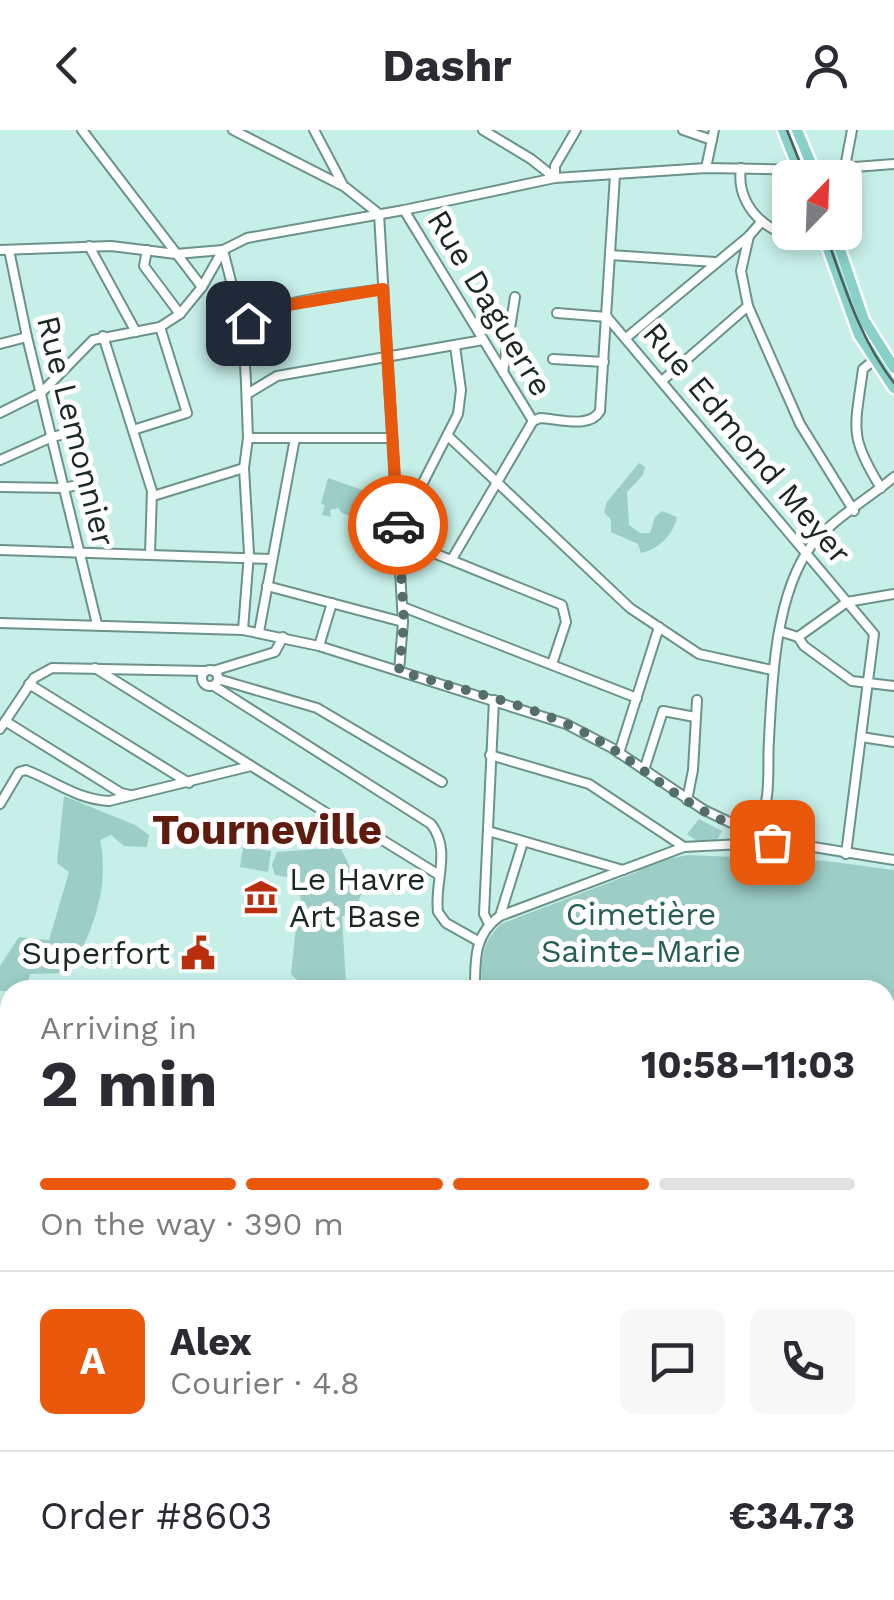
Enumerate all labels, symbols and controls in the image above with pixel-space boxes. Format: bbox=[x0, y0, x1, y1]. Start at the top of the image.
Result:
icon: back bbox=[40, 38, 95, 93]
icon: person bbox=[799, 38, 854, 93]
text: Dashr bbox=[382, 39, 512, 92]
north arrow bbox=[772, 160, 862, 250]
map controls bbox=[772, 160, 862, 250]
street label: Rue Daguerre bbox=[419, 203, 561, 403]
pin bbox=[206, 281, 291, 366]
icon: home bbox=[221, 296, 276, 351]
street label: Rue Lemonnier bbox=[29, 312, 123, 550]
street label: Rue Edmond Meyer bbox=[635, 315, 859, 571]
courier bbox=[348, 475, 448, 575]
icon: car bbox=[371, 498, 426, 553]
pin bbox=[730, 800, 815, 885]
district label: Tourneville bbox=[152, 805, 382, 854]
icon: bag bbox=[745, 815, 800, 870]
place label: Le Havre Art Base bbox=[289, 860, 426, 935]
museum icon: Le Havre Art Base bbox=[242, 878, 280, 916]
park label: Cimetière Sainte-Marie bbox=[541, 895, 741, 970]
place label: Superfort bbox=[21, 934, 170, 972]
public building icon: Superfort bbox=[179, 934, 217, 972]
text: Arriving in bbox=[40, 1009, 197, 1047]
text: 10:58–11:03 bbox=[641, 1043, 855, 1087]
text: 2 min bbox=[40, 1046, 218, 1122]
text: On the way · 390 m bbox=[40, 1205, 344, 1243]
button: chat bbox=[620, 1309, 725, 1414]
button: phone bbox=[750, 1309, 855, 1414]
text: Alex bbox=[170, 1320, 252, 1364]
text: A bbox=[80, 1339, 105, 1383]
text: Courier · 4.8 bbox=[170, 1364, 360, 1402]
text: Order #8603 bbox=[40, 1494, 272, 1538]
text: €34.73 bbox=[729, 1494, 855, 1538]

